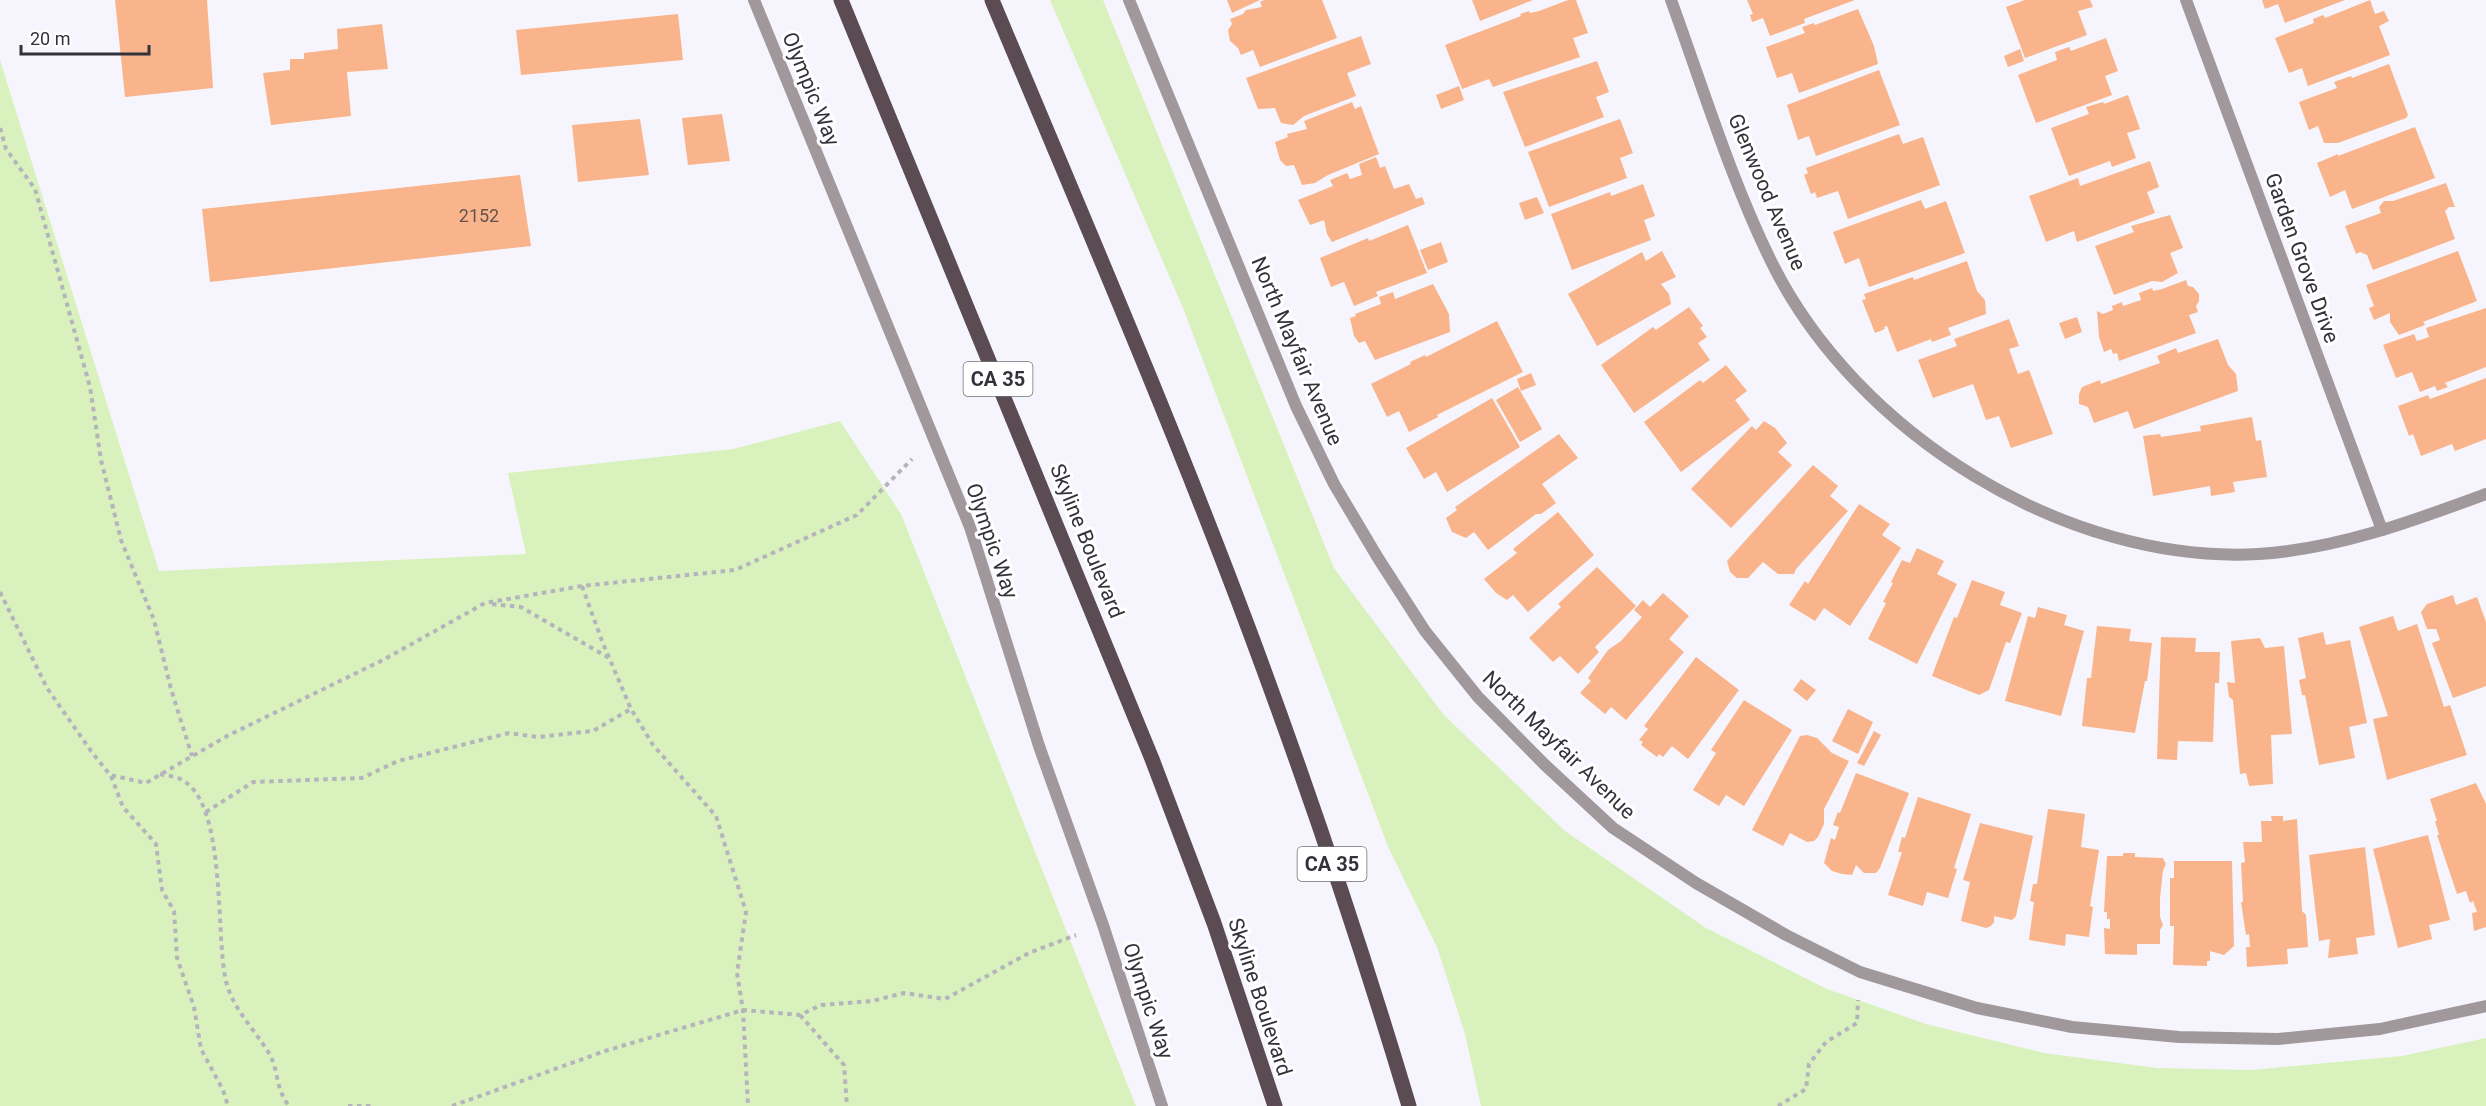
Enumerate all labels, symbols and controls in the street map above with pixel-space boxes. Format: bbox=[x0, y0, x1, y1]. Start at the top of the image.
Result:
scale bar bbox=[21, 18, 148, 56]
text: 20 m bbox=[30, 28, 70, 49]
street label: Olympic Way bbox=[777, 29, 845, 149]
street label: Glenwood Avenue bbox=[1723, 110, 1811, 274]
street label: Garden Grove Drive bbox=[2260, 170, 2344, 346]
house number: 2152 bbox=[459, 205, 499, 226]
street label: North Mayfair Avenue bbox=[1246, 253, 1348, 449]
road number: CA 35 bbox=[964, 362, 1032, 396]
street label: Skyline Boulevard bbox=[1045, 460, 1129, 622]
street label: Olympic Way bbox=[961, 480, 1023, 602]
street label: North Mayfair Avenue bbox=[1478, 666, 1640, 824]
road number: CA 35 bbox=[1298, 847, 1366, 881]
street label: Skyline Boulevard bbox=[1223, 915, 1297, 1079]
street label: Olympic Way bbox=[1118, 940, 1178, 1062]

